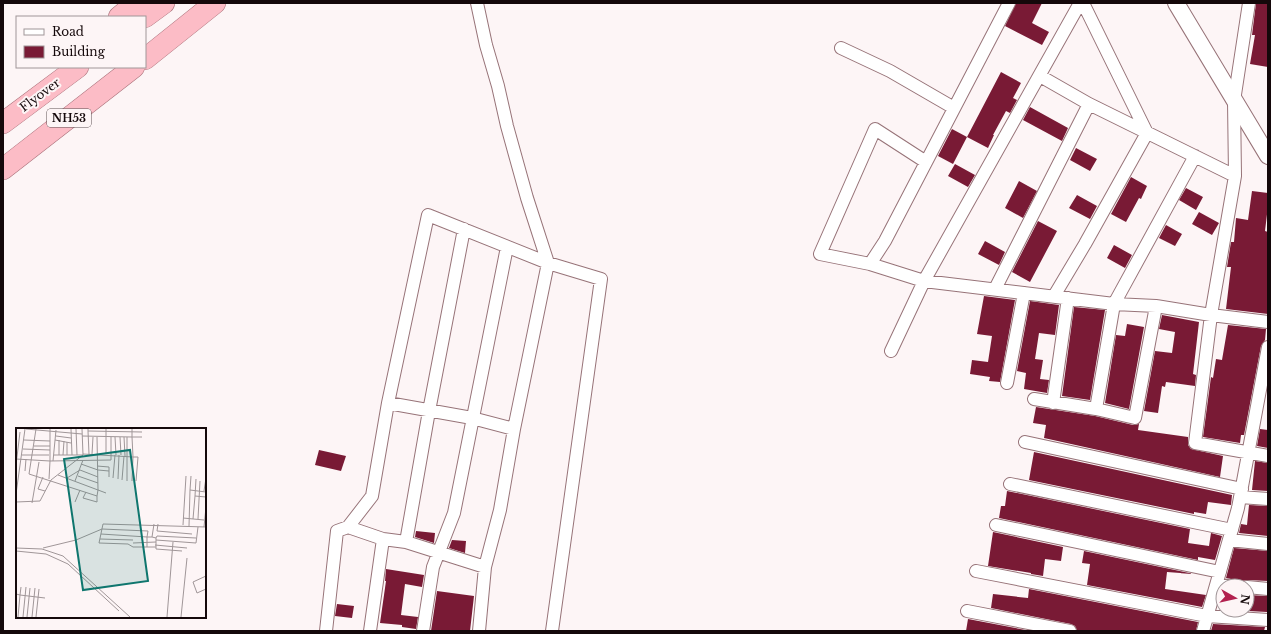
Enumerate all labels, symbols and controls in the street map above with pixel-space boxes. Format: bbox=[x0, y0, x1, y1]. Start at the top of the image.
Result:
legend bbox=[16, 16, 146, 68]
text: Road bbox=[52, 24, 84, 39]
text: Building bbox=[52, 44, 106, 59]
street label: Flyover bbox=[17, 74, 63, 115]
road number: NH53 bbox=[47, 109, 91, 127]
inset map bbox=[16, 428, 206, 618]
north arrow bbox=[1215, 578, 1255, 618]
text: N bbox=[1237, 593, 1253, 606]

